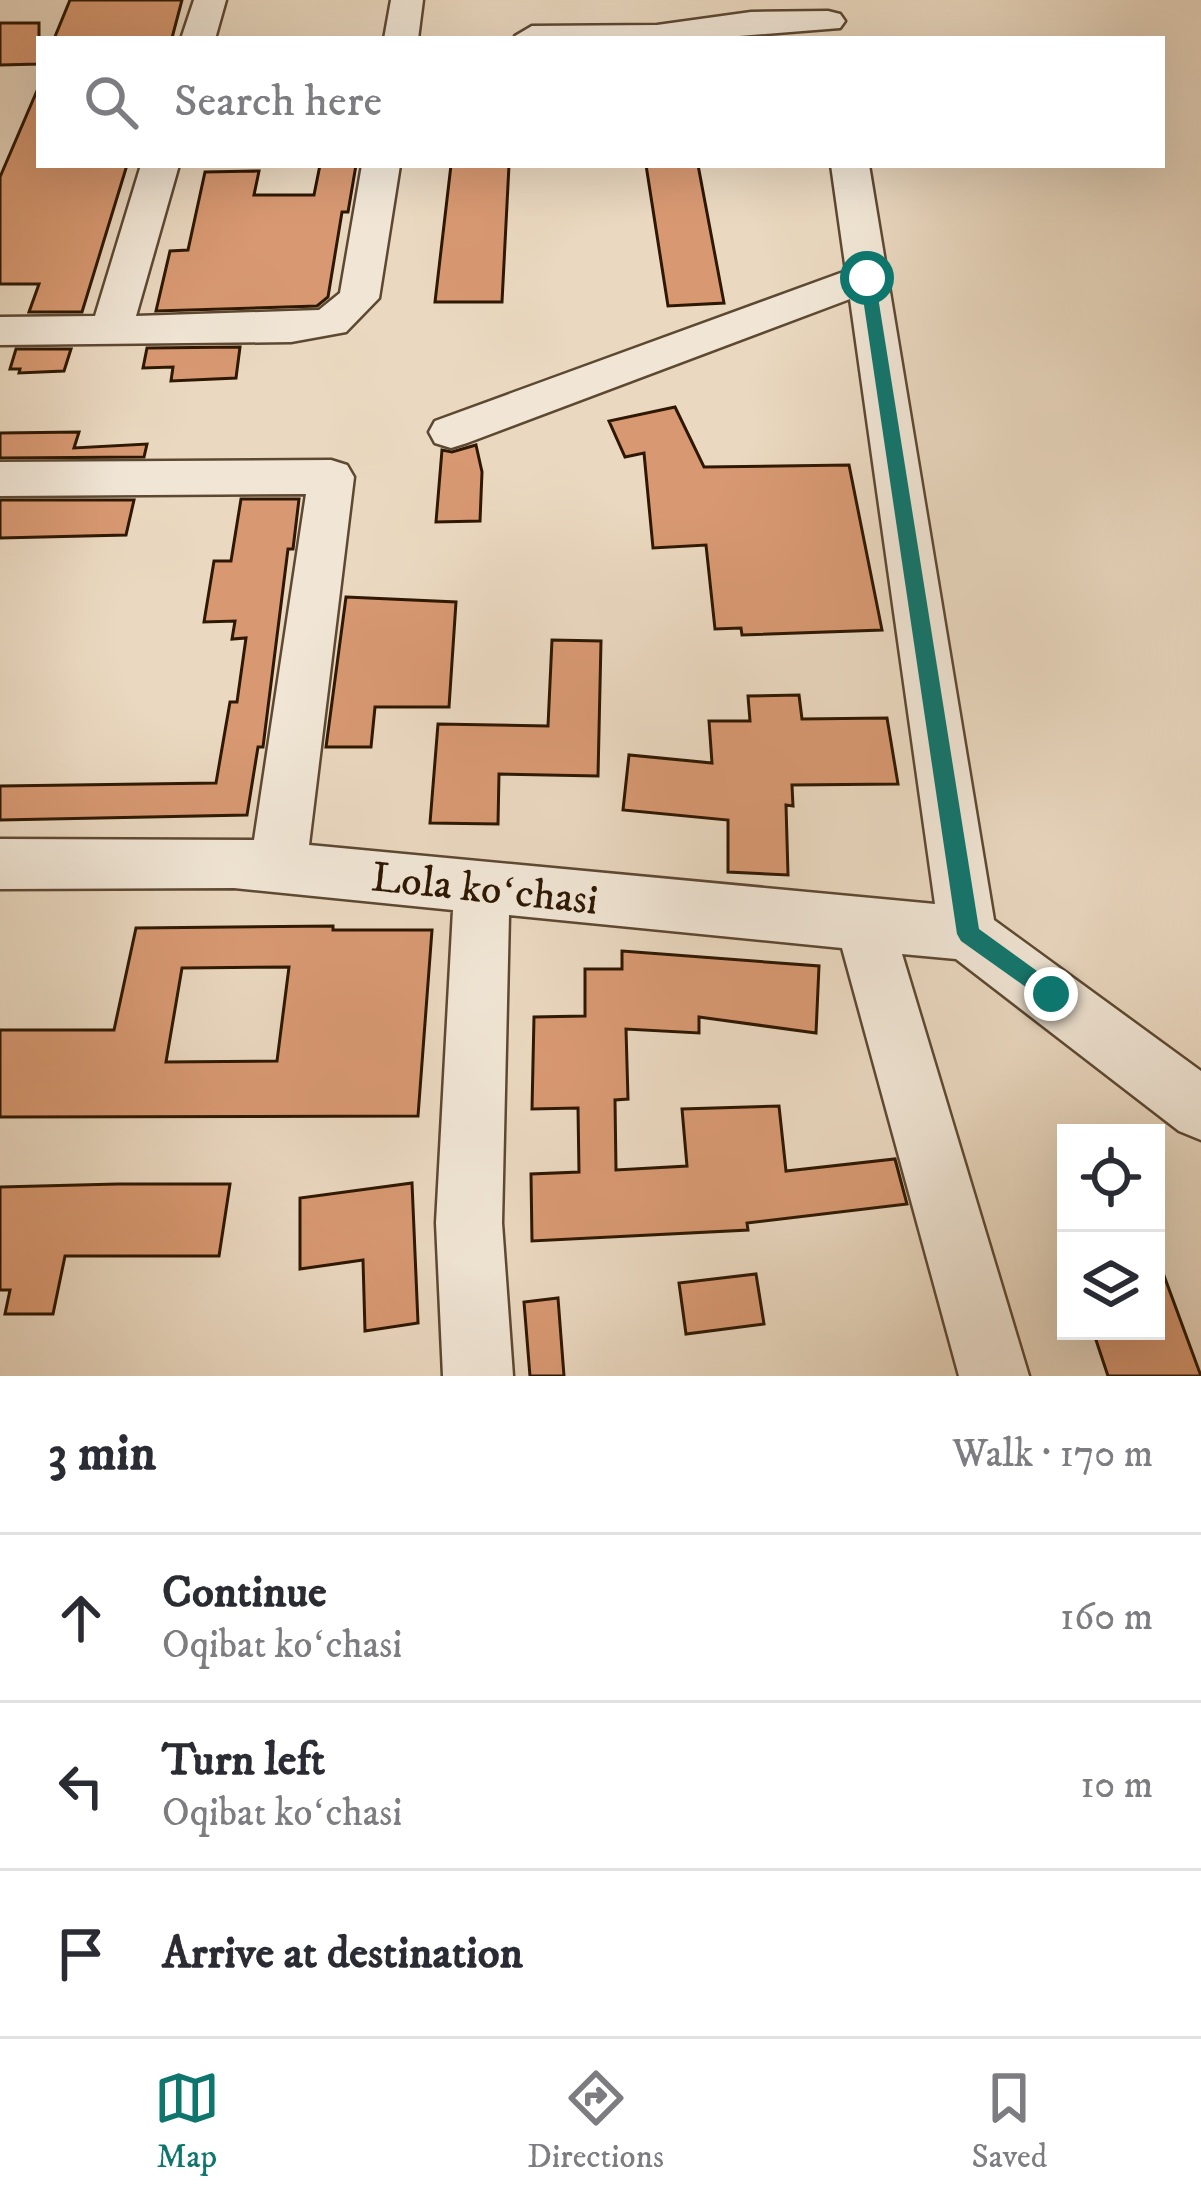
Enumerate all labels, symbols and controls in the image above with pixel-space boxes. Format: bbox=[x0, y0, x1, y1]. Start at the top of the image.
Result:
search box bbox=[36, 36, 1165, 168]
icon: search bbox=[78, 69, 144, 135]
text: Search here bbox=[174, 74, 382, 130]
route start bbox=[840, 251, 894, 305]
street label: Lola koʻchasi bbox=[369, 852, 601, 928]
route end bbox=[1024, 967, 1078, 1021]
map controls bbox=[1057, 1124, 1165, 1340]
button: locate bbox=[1057, 1124, 1165, 1232]
button: layers bbox=[1057, 1232, 1165, 1340]
text: 3 min bbox=[48, 1422, 156, 1486]
text: Walk · 170 m bbox=[952, 1430, 1153, 1479]
text: Continue bbox=[162, 1565, 327, 1621]
icon: ahead bbox=[48, 1585, 114, 1651]
text: 160 m bbox=[1060, 1593, 1153, 1642]
text: Oqibat koʻchasi bbox=[162, 1621, 402, 1670]
text: Turn left bbox=[162, 1733, 325, 1789]
icon: left bbox=[48, 1753, 114, 1819]
text: 10 m bbox=[1080, 1761, 1153, 1810]
text: Oqibat koʻchasi bbox=[162, 1789, 402, 1838]
icon: arrive bbox=[48, 1921, 114, 1987]
text: Arrive at destination bbox=[162, 1926, 523, 1982]
tab: Map bbox=[154, 2065, 220, 2178]
tab: Directions bbox=[527, 2065, 664, 2178]
tab: Saved bbox=[971, 2065, 1047, 2178]

